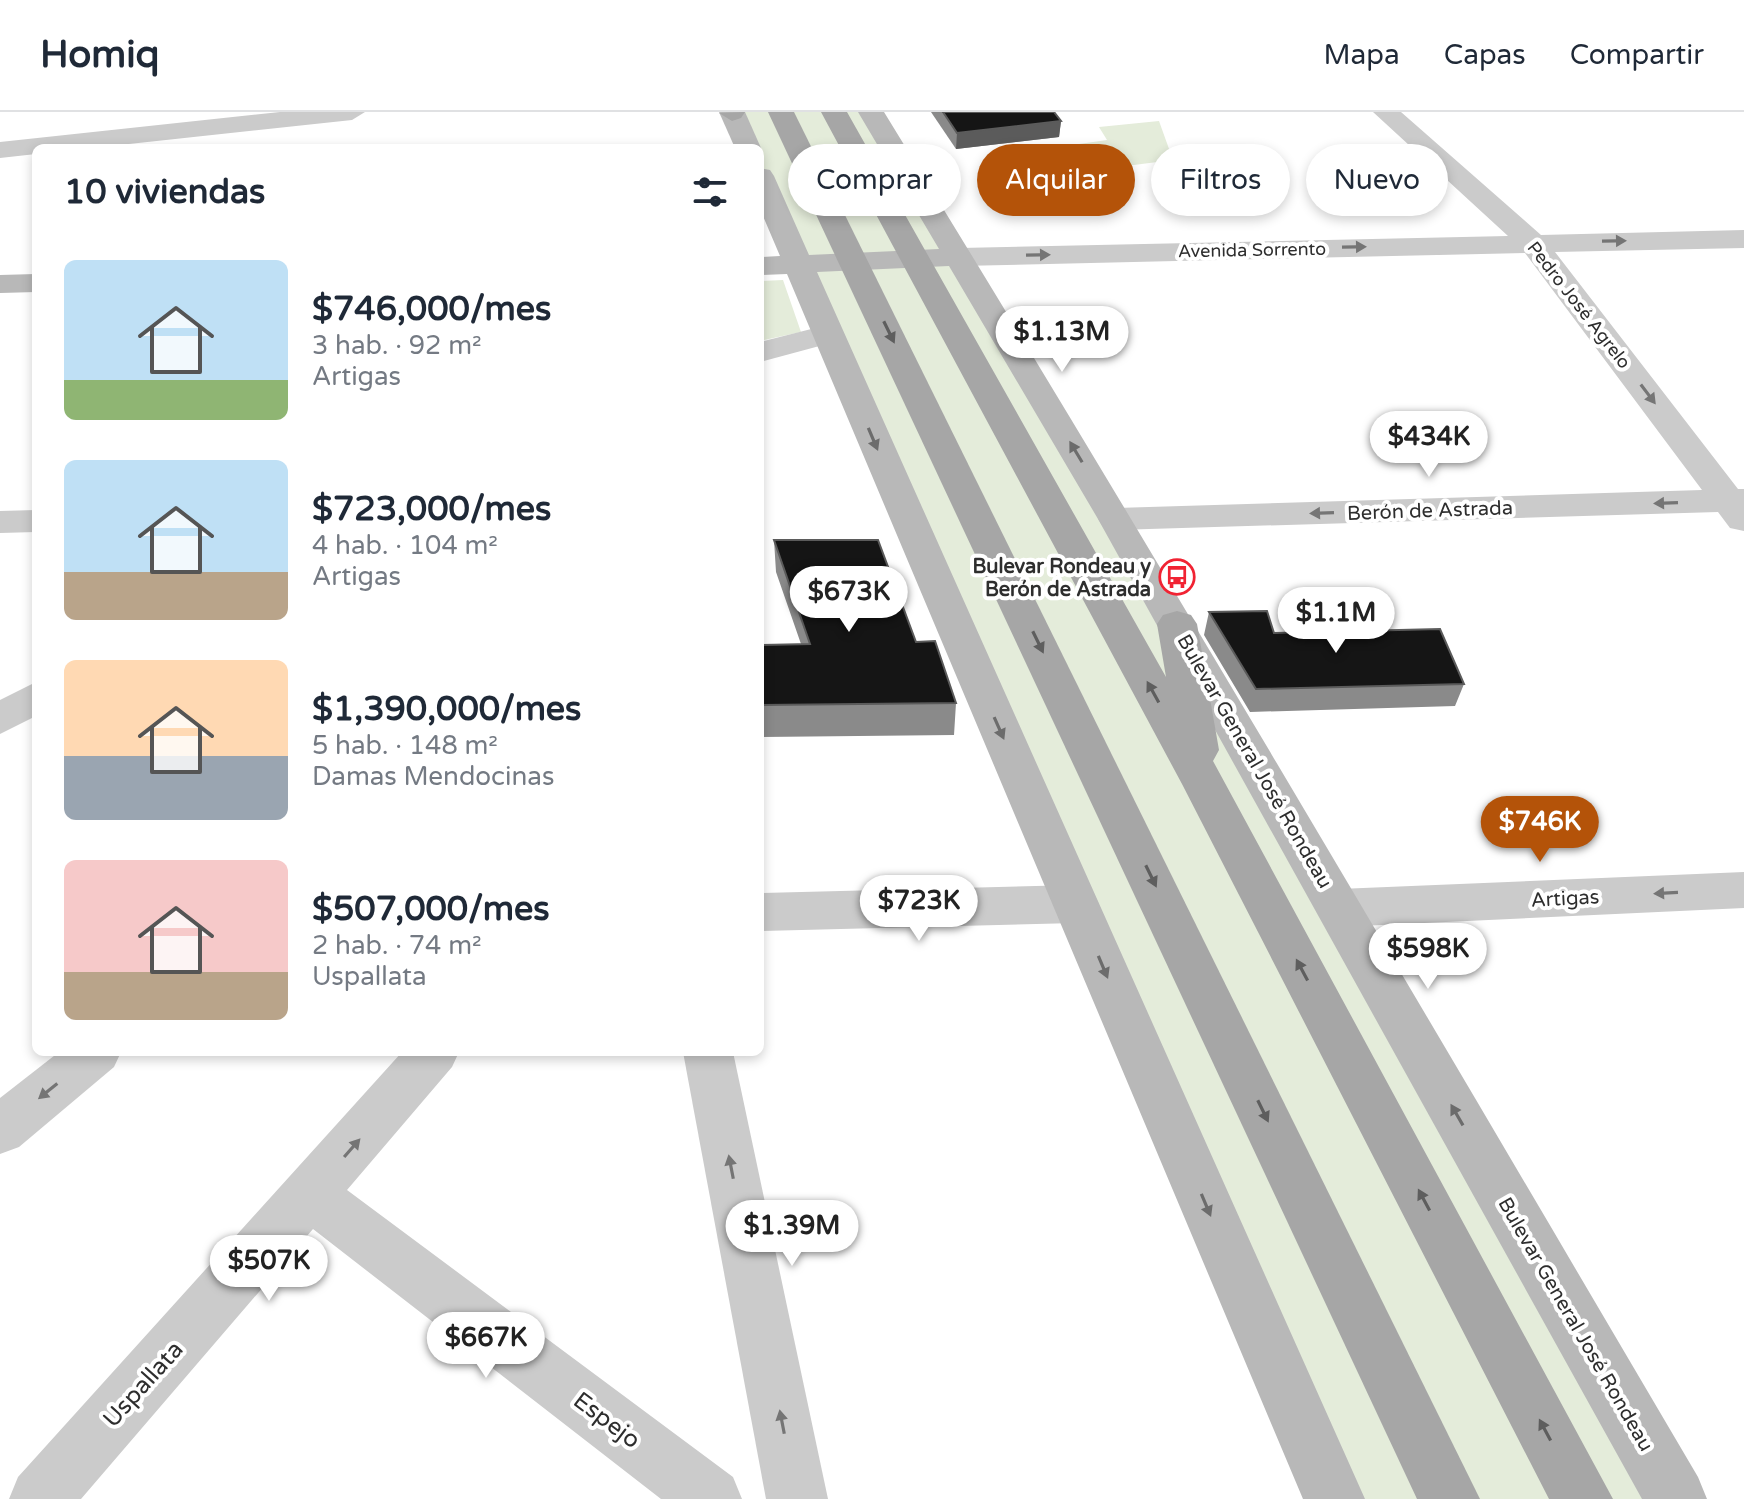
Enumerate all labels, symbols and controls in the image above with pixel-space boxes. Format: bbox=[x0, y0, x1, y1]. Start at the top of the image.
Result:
text: Homiq bbox=[40, 32, 160, 78]
text: Mapa bbox=[1323, 38, 1400, 72]
text: Capas bbox=[1444, 38, 1526, 72]
text: Compartir bbox=[1570, 38, 1704, 72]
chip: Comprar bbox=[788, 144, 961, 216]
chip: Alquilar bbox=[977, 144, 1135, 216]
chip: Filtros bbox=[1151, 144, 1290, 216]
chip: Nuevo bbox=[1306, 144, 1448, 216]
icon: filters bbox=[688, 170, 732, 214]
text: 10 viviendas bbox=[64, 172, 265, 213]
one-way arrow bbox=[1602, 235, 1627, 248]
street label: Pedro José Agrelo bbox=[1523, 237, 1636, 373]
street label: Avenida Sorrento bbox=[1178, 238, 1326, 262]
one-way arrow bbox=[1342, 241, 1367, 254]
one-way arrow bbox=[1026, 249, 1051, 262]
text: $746,000/mes bbox=[312, 289, 551, 330]
icon: home bbox=[128, 292, 224, 388]
pin: $1.13M bbox=[997, 306, 1127, 374]
text: $1.13M bbox=[1014, 316, 1110, 347]
one-way arrow bbox=[882, 320, 896, 344]
text: 3 hab. · 92 m² bbox=[312, 330, 482, 361]
text: Artigas bbox=[312, 361, 401, 392]
one-way arrow bbox=[1639, 384, 1655, 404]
pin: $434K bbox=[1373, 411, 1485, 479]
text: $434K bbox=[1388, 421, 1470, 452]
one-way arrow bbox=[867, 427, 880, 450]
one-way arrow bbox=[1069, 441, 1083, 463]
text: $723,000/mes bbox=[312, 489, 551, 530]
icon: home bbox=[128, 492, 224, 588]
street label: Berón de Astrada bbox=[1347, 496, 1513, 526]
one-way arrow bbox=[1653, 496, 1678, 509]
one-way arrow bbox=[1309, 506, 1334, 519]
text: 4 hab. · 104 m² bbox=[312, 530, 498, 561]
place label: Bulevar Rondeau y Berón de Astrada bbox=[973, 555, 1151, 602]
bus stop icon: Bulevar Rondeau y Berón de Astrada bbox=[1158, 558, 1196, 596]
text: Artigas bbox=[312, 561, 401, 592]
pin: $673K bbox=[793, 566, 905, 634]
text: $673K bbox=[808, 576, 890, 607]
pin: $1.1M bbox=[1280, 587, 1392, 655]
text: $1.1M bbox=[1296, 597, 1376, 628]
one-way arrow bbox=[1031, 630, 1045, 654]
street label: Bulevar General José Rondeau bbox=[1171, 630, 1337, 893]
one-way arrow bbox=[1146, 681, 1160, 703]
text: $1,390,000/mes bbox=[312, 689, 581, 730]
icon: home bbox=[128, 692, 224, 788]
one-way arrow bbox=[993, 717, 1006, 740]
text: 5 hab. · 148 m² bbox=[312, 730, 498, 761]
text: Damas Mendocinas bbox=[312, 761, 554, 792]
pin: $746K bbox=[1484, 796, 1596, 864]
text: $746K bbox=[1499, 806, 1581, 837]
one-way arrow bbox=[1144, 865, 1158, 888]
pin: $723K bbox=[863, 875, 975, 943]
text: $723K bbox=[878, 885, 960, 916]
street label: Artigas bbox=[1530, 885, 1600, 913]
one-way arrow bbox=[1653, 887, 1678, 900]
text: $507,000/mes bbox=[312, 889, 550, 930]
icon: home bbox=[128, 892, 224, 988]
pin: $598K bbox=[1372, 923, 1484, 991]
text: 2 hab. · 74 m² bbox=[312, 930, 482, 961]
text: $598K bbox=[1387, 933, 1469, 964]
one-way arrow bbox=[1096, 955, 1110, 979]
one-way arrow bbox=[1296, 959, 1309, 982]
text: Uspallata bbox=[312, 961, 427, 992]
one-way arrow bbox=[38, 1082, 58, 1099]
one-way arrow bbox=[1256, 1099, 1270, 1122]
one-way arrow bbox=[1450, 1104, 1464, 1126]
one-way arrow bbox=[343, 1138, 360, 1158]
one-way arrow bbox=[724, 1155, 737, 1180]
one-way arrow bbox=[1417, 1189, 1430, 1212]
one-way arrow bbox=[1200, 1193, 1213, 1217]
street label: Bulevar General José Rondeau bbox=[1492, 1193, 1658, 1456]
pin: $1.39M bbox=[727, 1200, 857, 1268]
text: $1.39M bbox=[744, 1210, 840, 1241]
pin: $507K bbox=[213, 1235, 325, 1303]
text: $507K bbox=[228, 1245, 310, 1276]
pin: $667K bbox=[430, 1312, 542, 1380]
text: $667K bbox=[445, 1322, 527, 1353]
street label: Uspallata bbox=[97, 1335, 190, 1433]
street label: Espejo bbox=[568, 1386, 646, 1455]
one-way arrow bbox=[775, 1410, 787, 1435]
one-way arrow bbox=[1539, 1419, 1553, 1441]

